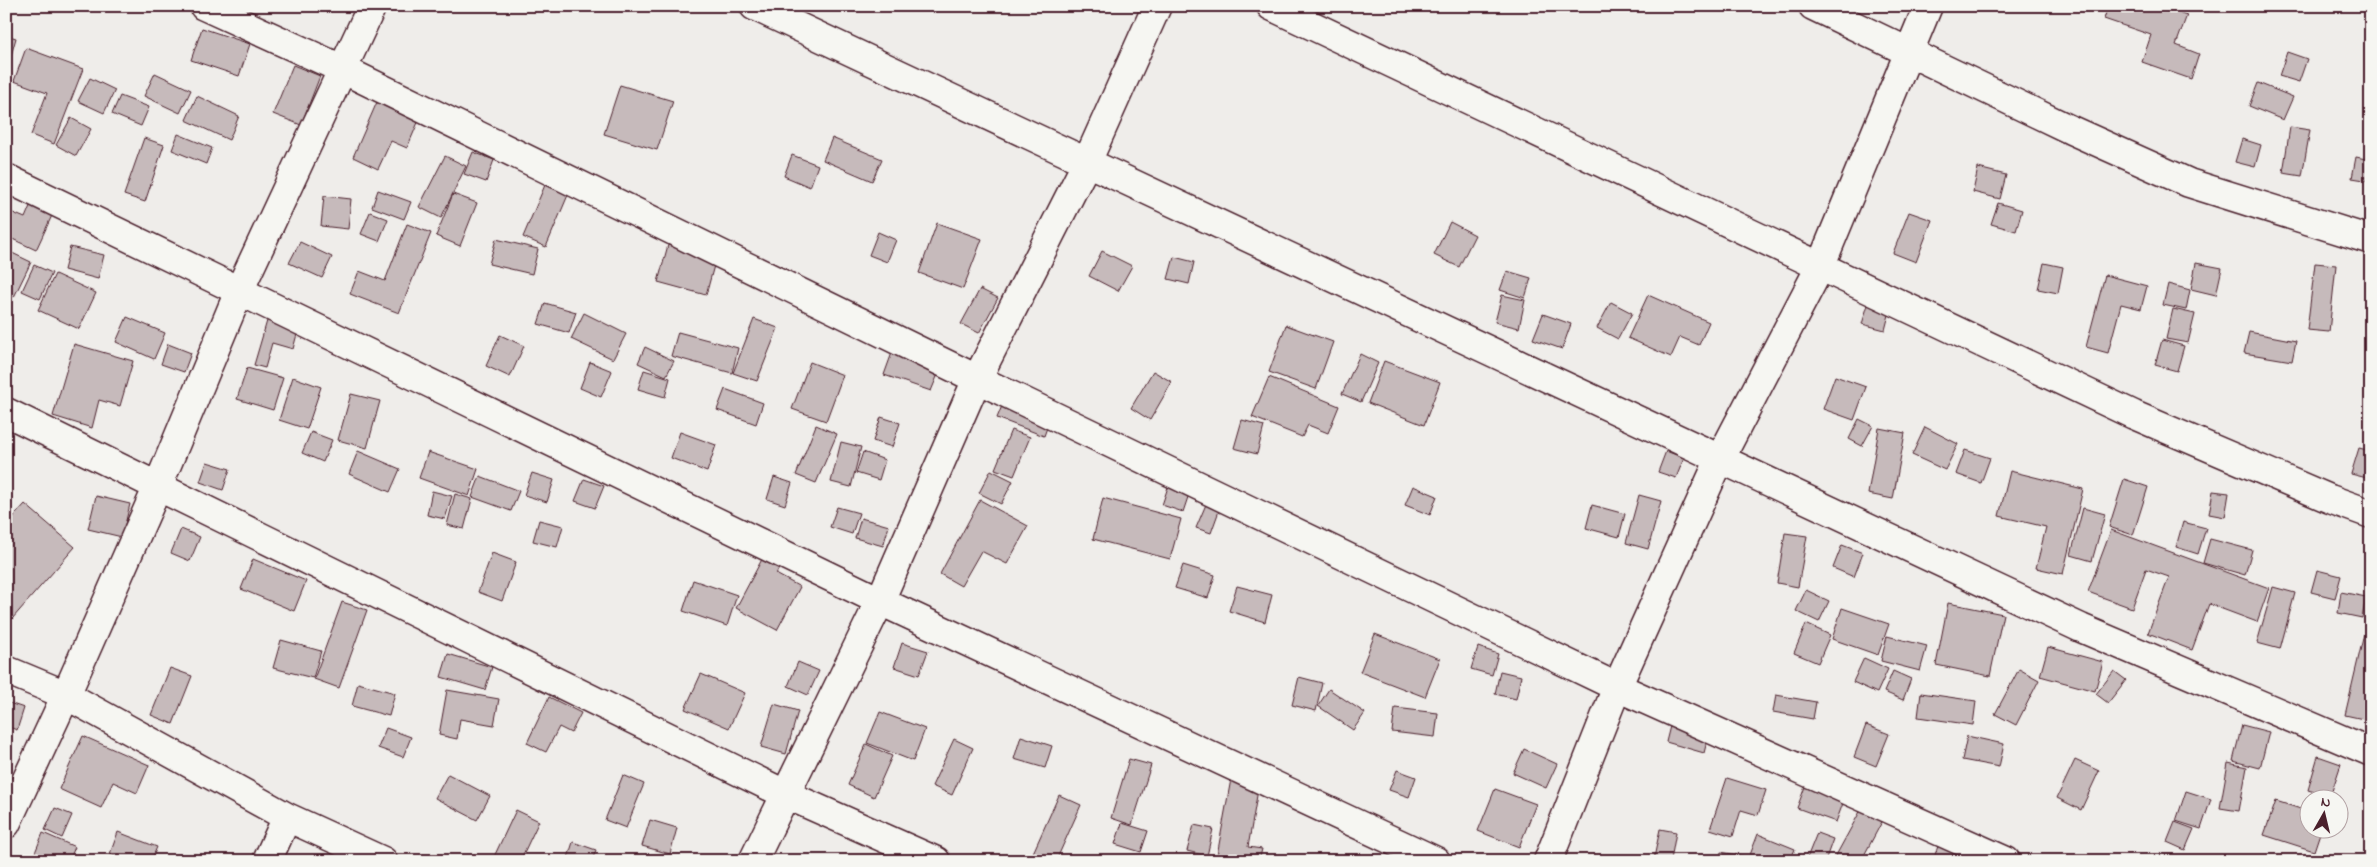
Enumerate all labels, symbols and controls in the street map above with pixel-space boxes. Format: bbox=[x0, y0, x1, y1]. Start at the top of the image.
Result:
north arrow bbox=[2300, 790, 2350, 840]
text: N bbox=[2319, 792, 2332, 814]

